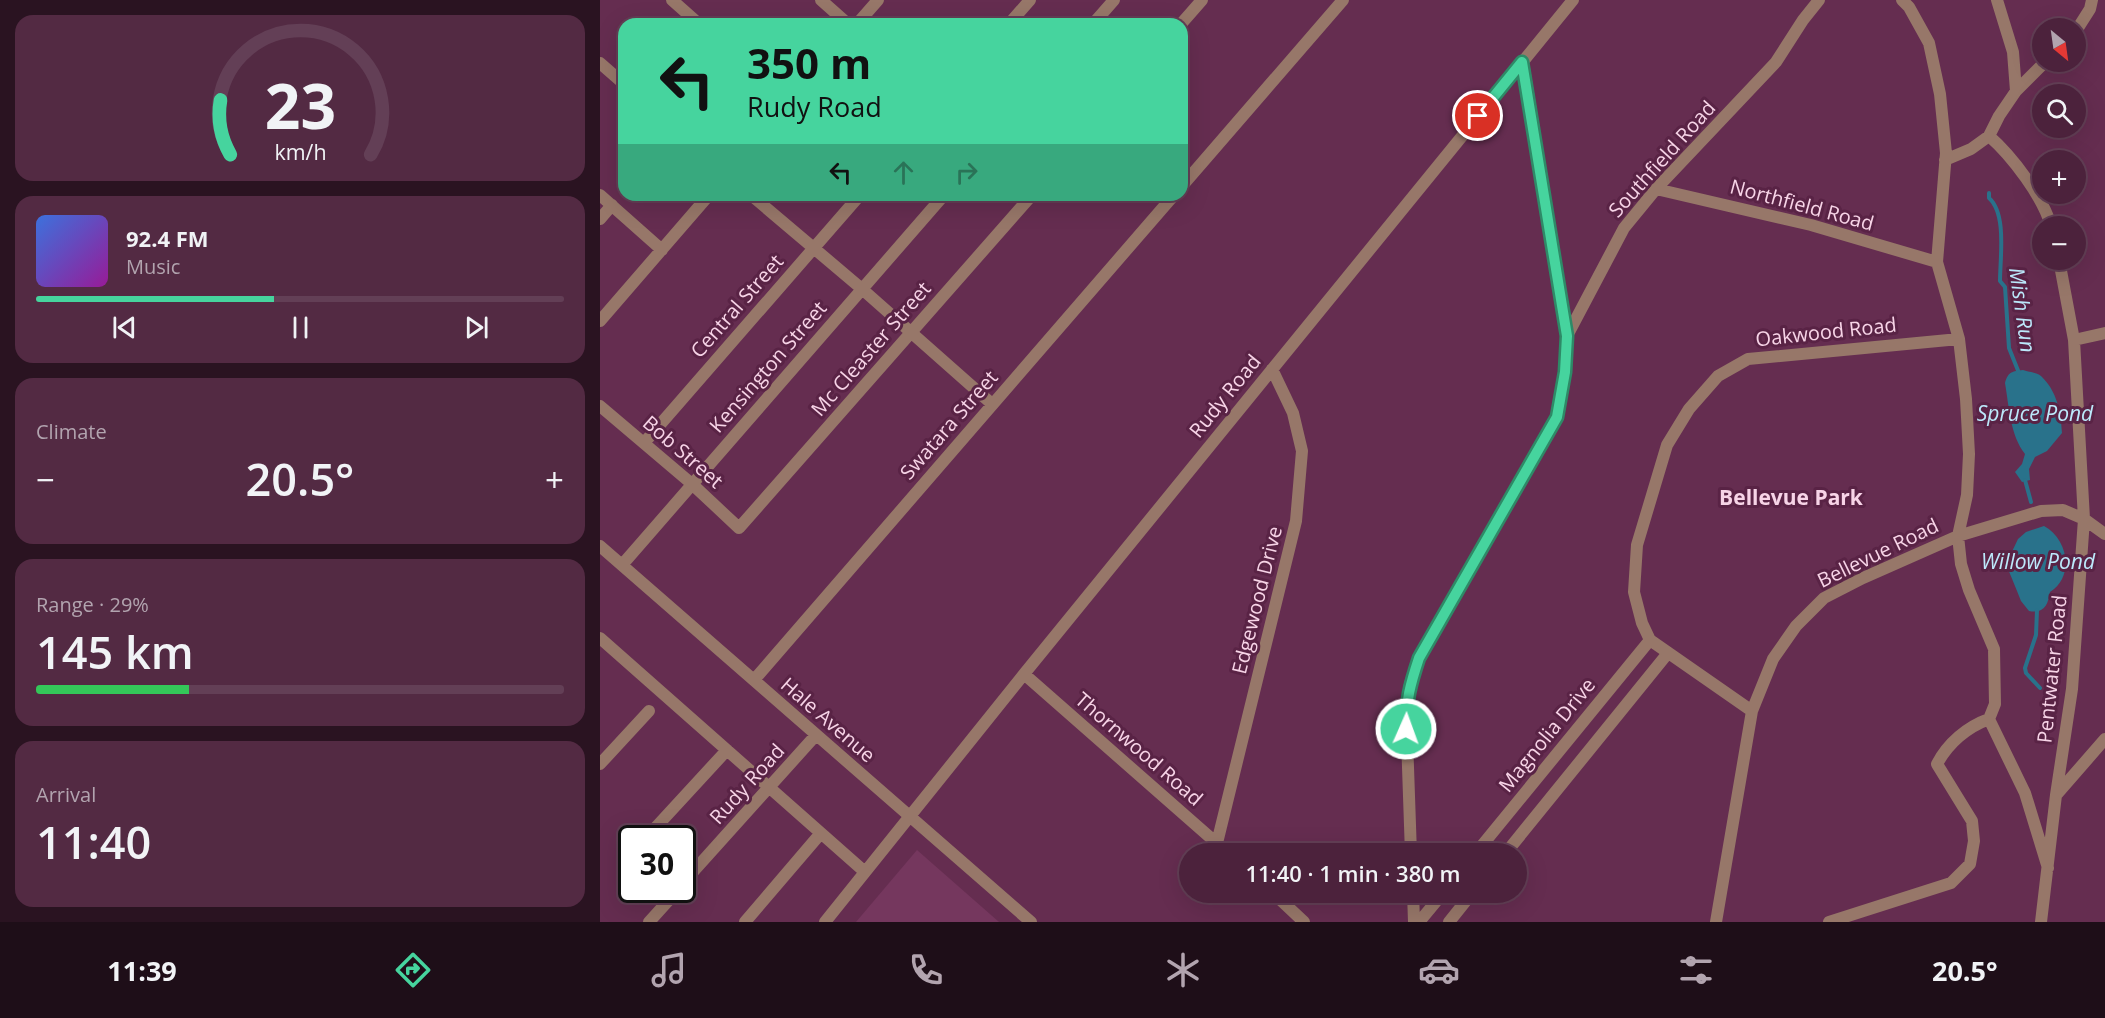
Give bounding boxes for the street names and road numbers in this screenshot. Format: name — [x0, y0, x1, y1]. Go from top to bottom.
street label: Southfield Road — [1602, 95, 1721, 223]
street label: Northfield Road — [1727, 172, 1877, 237]
street label: Central Street — [684, 248, 789, 363]
street label: Mc Cleaster Street — [805, 276, 937, 422]
street label: Kensington Street — [703, 295, 832, 438]
street label: Oakwood Road — [1754, 311, 1898, 352]
street label: Rudy Road — [1183, 348, 1267, 443]
street label: Swatara Street — [894, 364, 1003, 485]
street label: Bob Street — [637, 409, 729, 494]
street label: Bellevue Road — [1813, 512, 1943, 594]
street label: Edgewood Drive — [1225, 523, 1288, 677]
street label: Pentwater Road — [2030, 594, 2073, 744]
street label: Hale Avenue — [775, 671, 881, 768]
street label: Magnolia Drive — [1492, 672, 1601, 797]
street label: Thornwood Road — [1070, 686, 1209, 811]
street label: Rudy Road — [703, 738, 790, 830]

